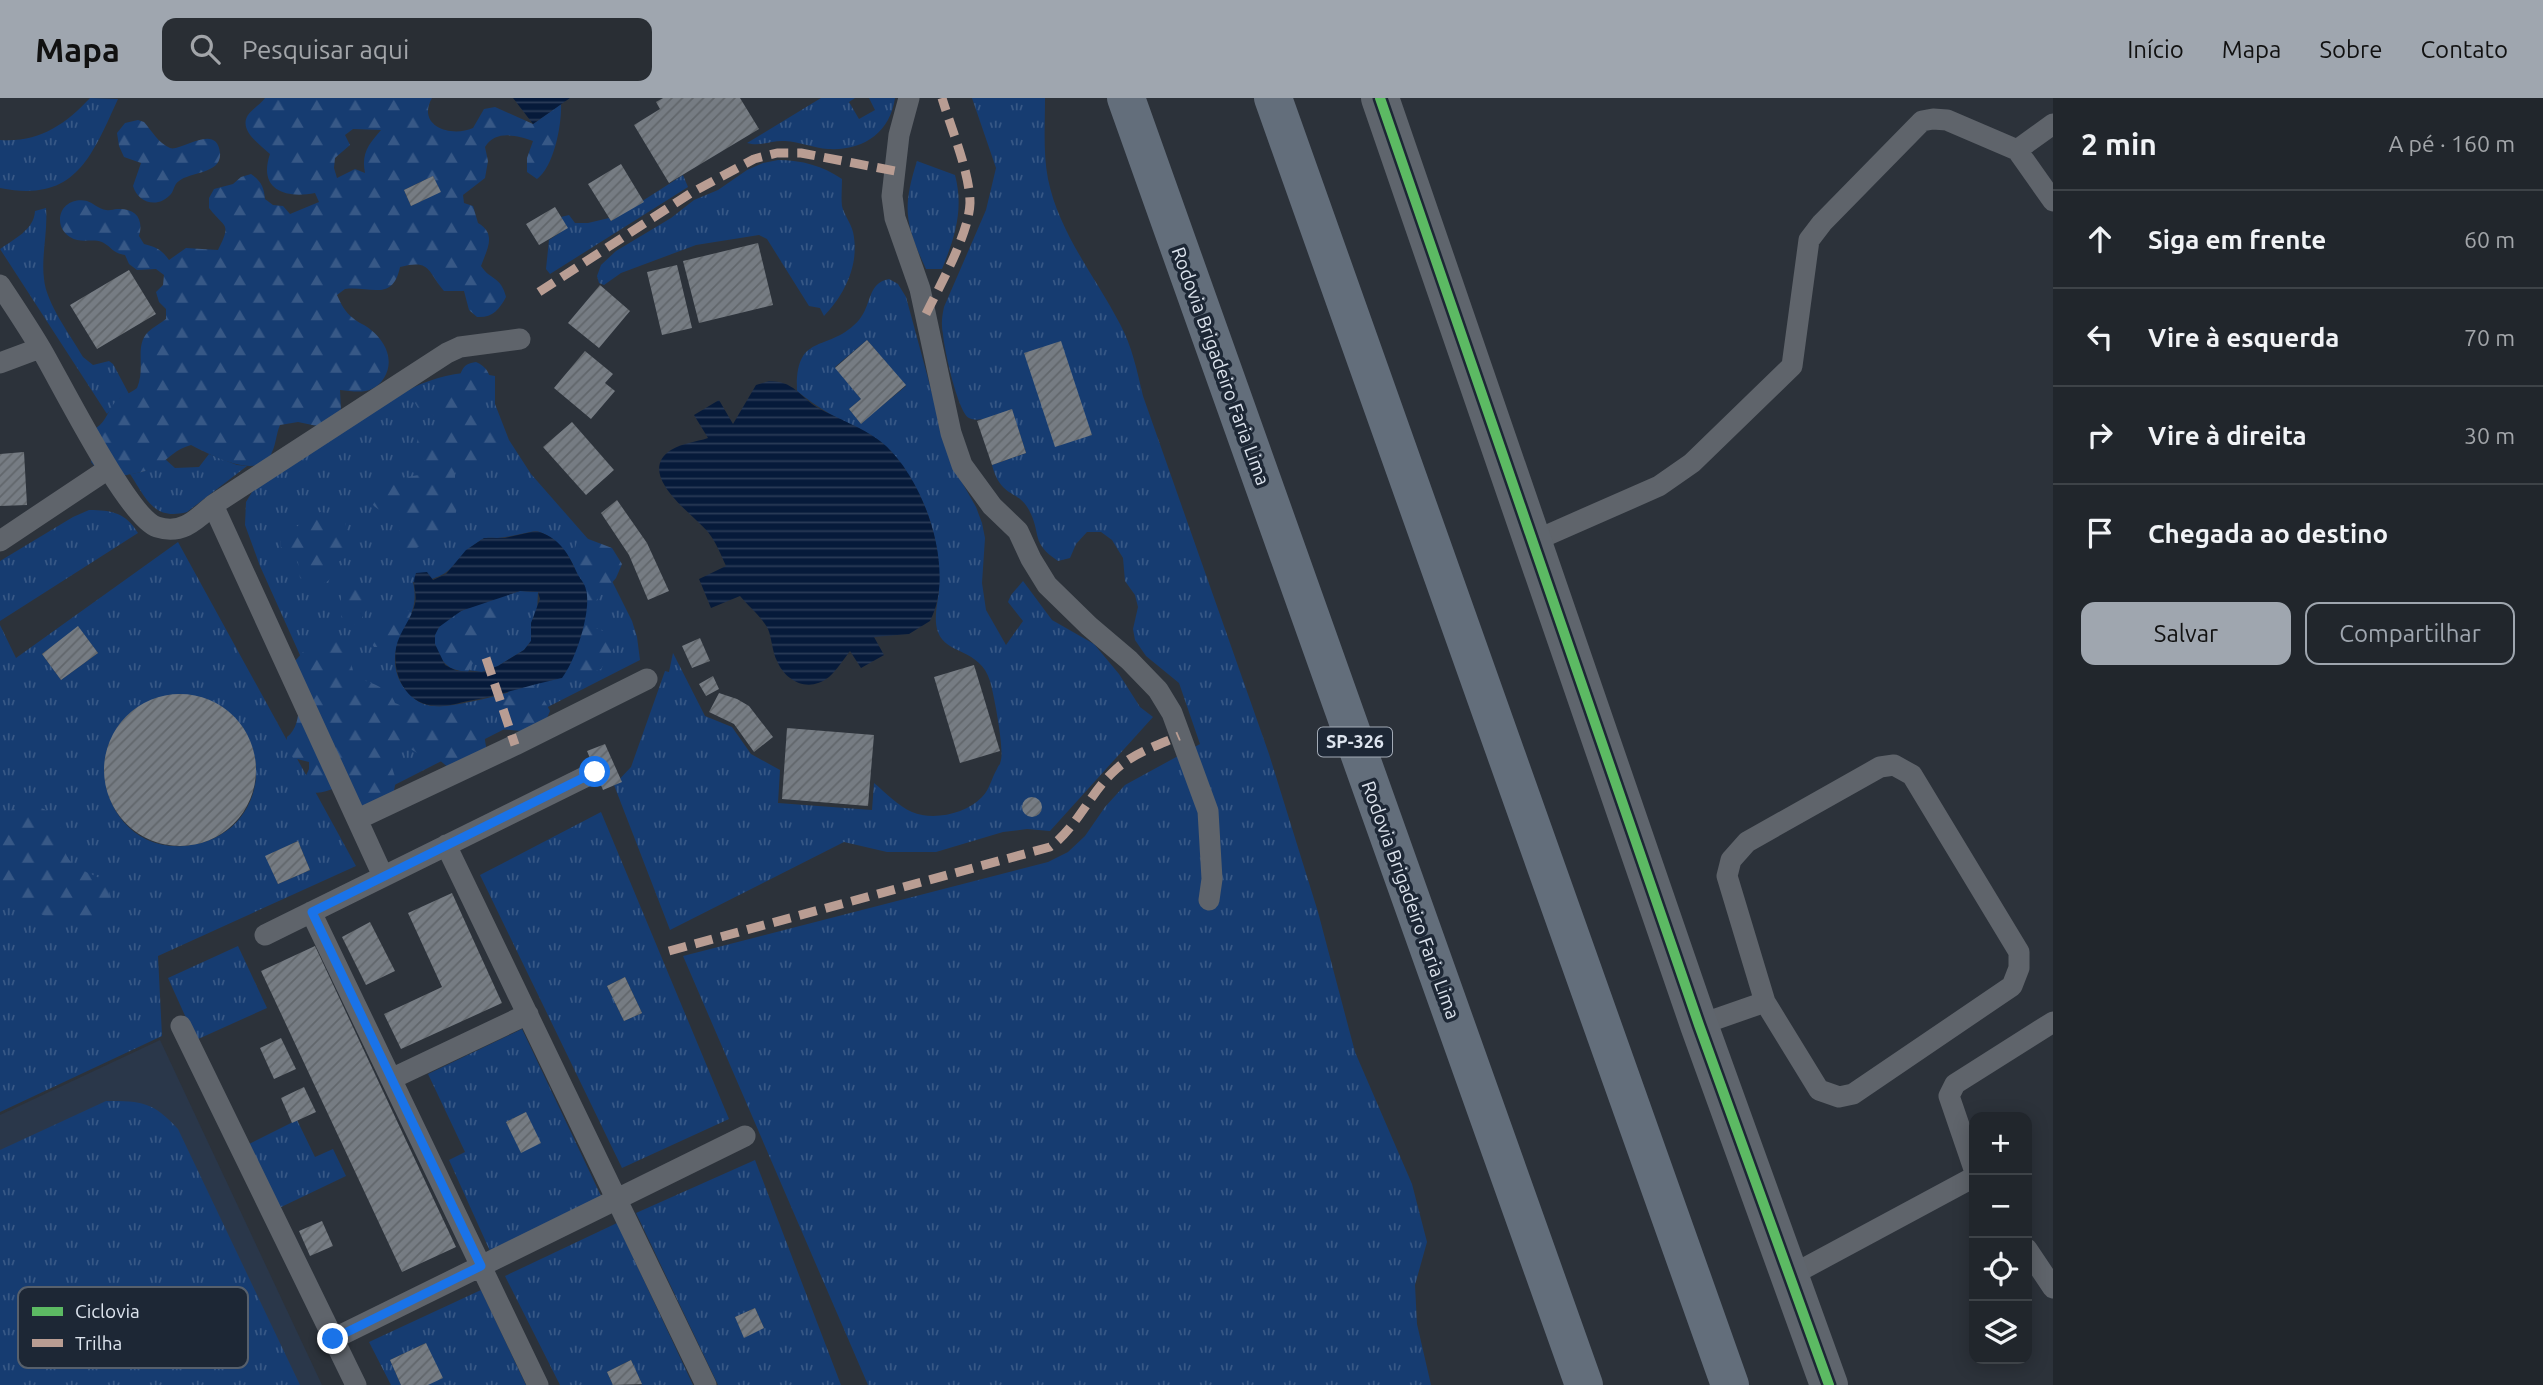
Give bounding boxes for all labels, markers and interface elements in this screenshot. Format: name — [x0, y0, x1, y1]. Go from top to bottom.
search box — [162, 18, 652, 81]
icon: search — [186, 30, 224, 68]
text: Mapa — [35, 31, 120, 68]
text: Pesquisar aqui — [242, 35, 409, 64]
text: Início — [2127, 36, 2184, 63]
text: Mapa — [2222, 36, 2281, 63]
text: Sobre — [2319, 36, 2382, 63]
text: Contato — [2420, 36, 2508, 63]
text: 2 min — [2081, 127, 2157, 161]
text: A pé · 160 m — [2388, 131, 2515, 156]
icon: ahead — [2081, 220, 2119, 258]
text: Siga em frente — [2148, 225, 2326, 254]
text: 60 m — [2464, 227, 2515, 252]
street label: Rodovia Brigadeiro Faria Lima — [1168, 244, 1274, 488]
icon: left — [2081, 318, 2119, 356]
text: Vire à esquerda — [2148, 323, 2339, 352]
text: 70 m — [2464, 325, 2515, 350]
icon: right — [2081, 416, 2119, 454]
text: Vire à direita — [2148, 421, 2307, 450]
text: 30 m — [2464, 423, 2515, 448]
icon: arrive — [2081, 514, 2119, 552]
text: Chegada ao destino — [2148, 519, 2388, 548]
button: Salvar — [2081, 602, 2291, 665]
button: Compartilhar — [2305, 602, 2515, 665]
road number: SP-326 — [1318, 728, 1392, 756]
route start — [579, 756, 610, 787]
street label: Rodovia Brigadeiro Faria Lima — [1358, 778, 1464, 1022]
map controls — [1969, 1112, 2032, 1364]
button: + — [1969, 1112, 2032, 1175]
button: − — [1969, 1175, 2032, 1238]
button: locate — [1969, 1238, 2032, 1301]
legend — [18, 1287, 248, 1368]
text: Ciclovia — [75, 1300, 140, 1322]
button: layers — [1969, 1301, 2032, 1364]
route end — [317, 1323, 348, 1354]
text: Trilha — [75, 1332, 122, 1354]

